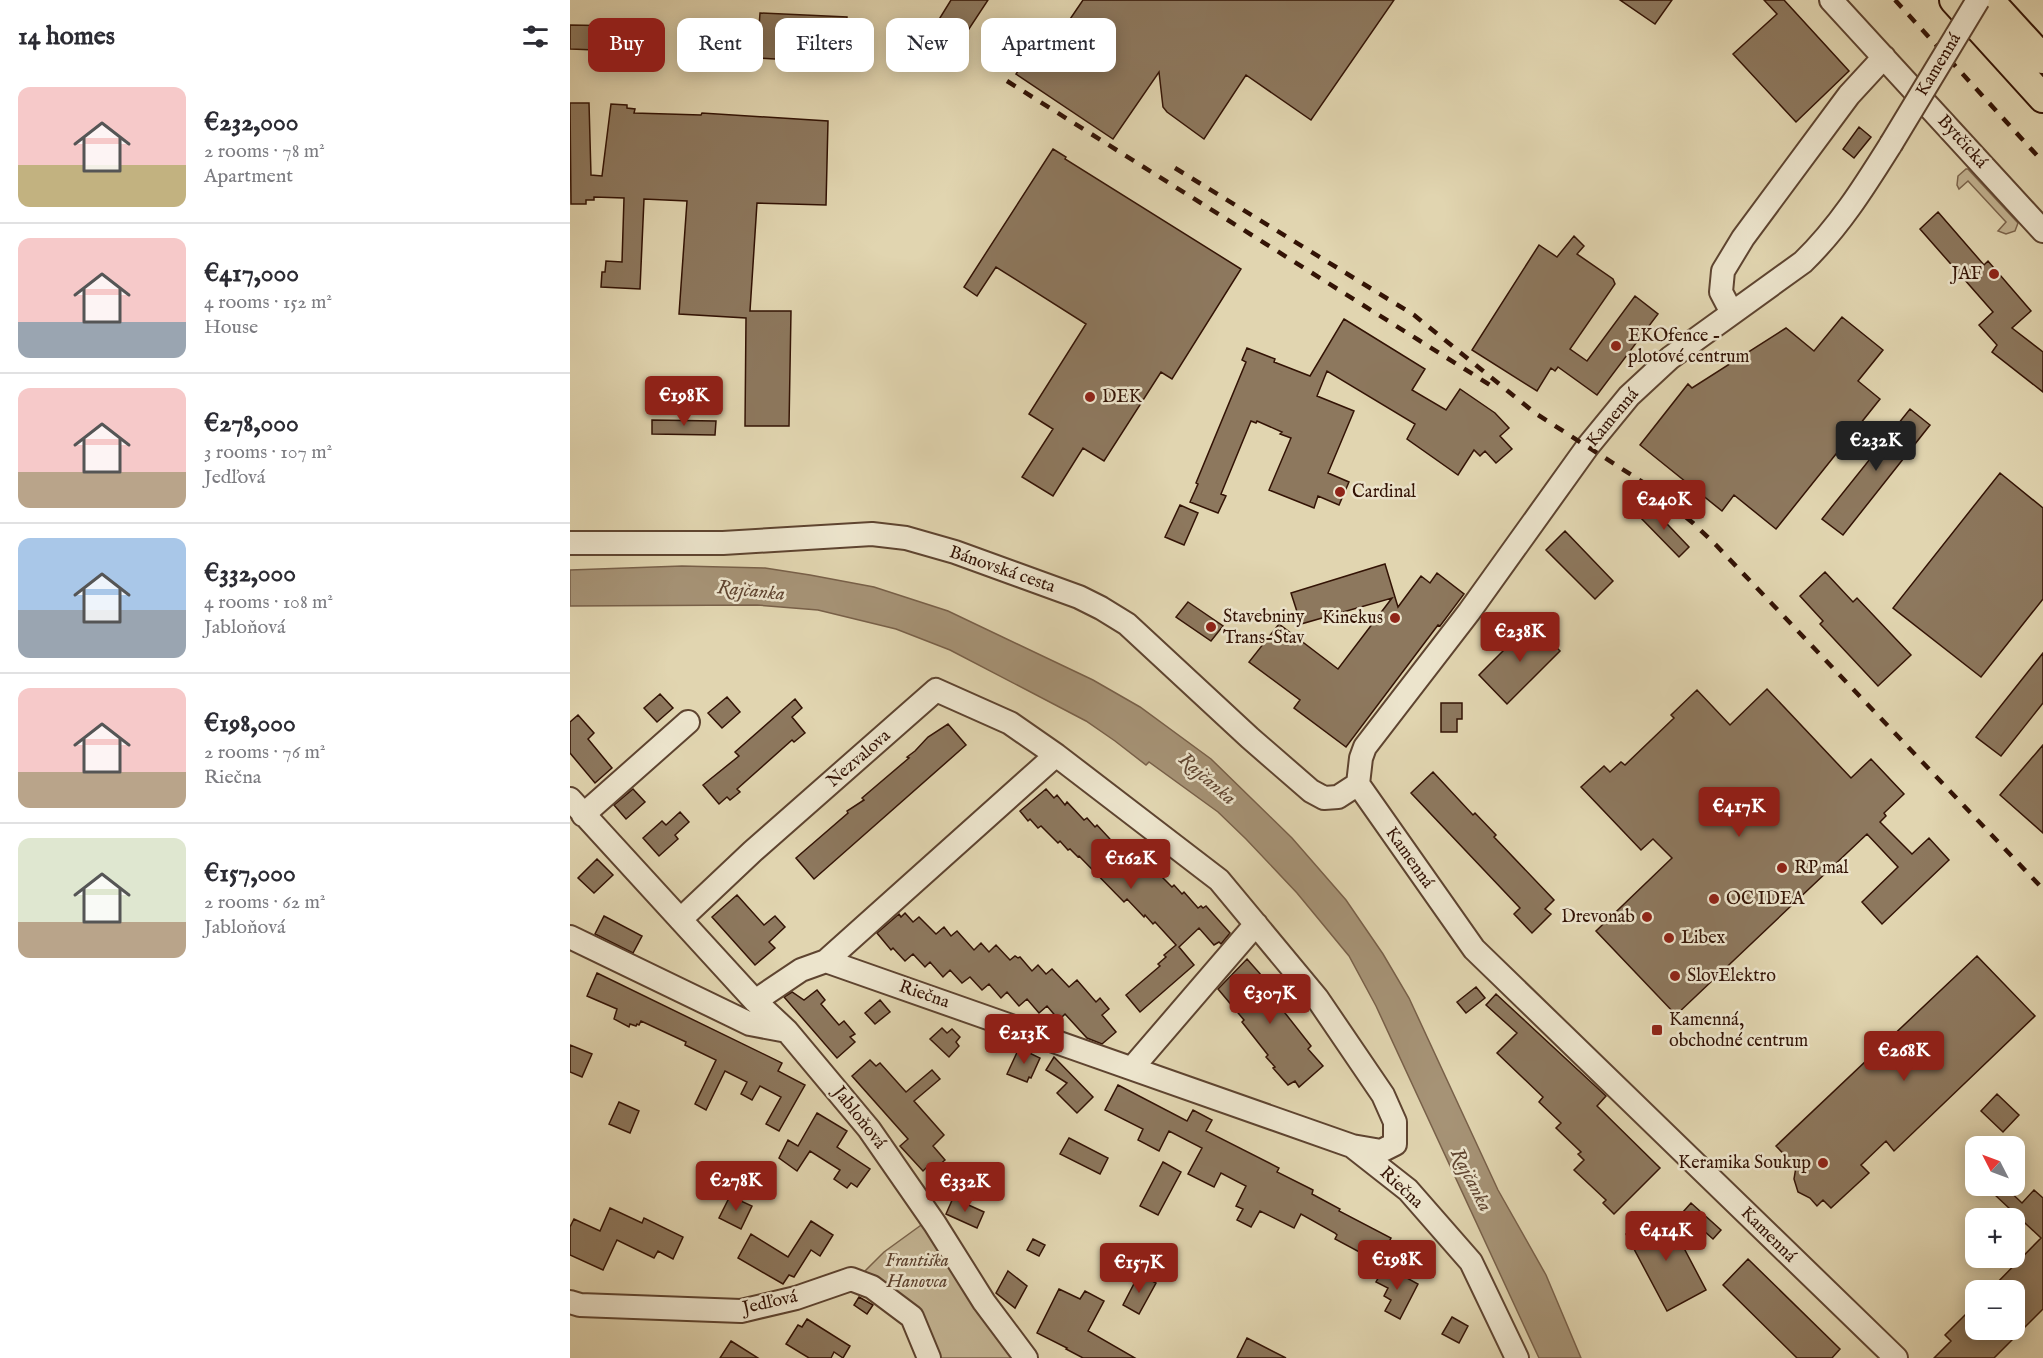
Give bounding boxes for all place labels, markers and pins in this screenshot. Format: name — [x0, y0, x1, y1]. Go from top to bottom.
place label: JAF — [1950, 263, 1983, 286]
marker: JAF — [1987, 267, 2001, 281]
place label: EKOfence - plotové centrum — [1628, 325, 1750, 369]
marker: EKOfence - plotové centrum — [1609, 339, 1623, 353]
pin: €198K — [642, 376, 726, 427]
place label: DEK — [1102, 386, 1143, 409]
marker: DEK — [1083, 390, 1097, 404]
pin: €232K — [1834, 421, 1918, 472]
pin: €240K — [1622, 480, 1706, 531]
place label: Cardinal — [1352, 481, 1416, 504]
marker: Cardinal — [1333, 485, 1347, 499]
place label: Stavebniny Trans-Stav — [1223, 606, 1305, 650]
place label: Kinekus — [1322, 607, 1383, 630]
marker: Kinekus — [1388, 611, 1402, 625]
pin: €238K — [1478, 612, 1562, 663]
marker: Stavebniny Trans-Stav — [1204, 620, 1218, 634]
pin: €417K — [1697, 787, 1781, 838]
pin: €162K — [1089, 839, 1173, 890]
place label: RP mal — [1794, 857, 1849, 880]
marker: RP mal — [1775, 861, 1789, 875]
place label: OC IDEA — [1726, 888, 1805, 911]
marker: OC IDEA — [1707, 892, 1721, 906]
place label: Drevonab — [1561, 906, 1635, 929]
marker: Drevonab — [1640, 910, 1654, 924]
place label: Libex — [1681, 927, 1725, 950]
marker: Libex — [1662, 931, 1676, 945]
place label: SlovElektro — [1687, 965, 1776, 988]
marker: SlovElektro — [1668, 969, 1682, 983]
pin: €307K — [1228, 974, 1312, 1025]
place label: Kamenná, obchodné centrum — [1669, 1009, 1808, 1053]
pin: €213K — [982, 1014, 1066, 1065]
marker: Kamenná, obchodné centrum — [1650, 1023, 1664, 1037]
pin: €268K — [1862, 1031, 1946, 1082]
place label: Keramika Soukup — [1678, 1152, 1811, 1175]
marker: Keramika Soukup — [1816, 1156, 1830, 1170]
pin: €278K — [694, 1161, 778, 1212]
pin: €332K — [923, 1162, 1007, 1213]
pin: €414K — [1624, 1211, 1708, 1262]
pin: €198K — [1355, 1240, 1439, 1291]
pin: €157K — [1097, 1243, 1181, 1294]

